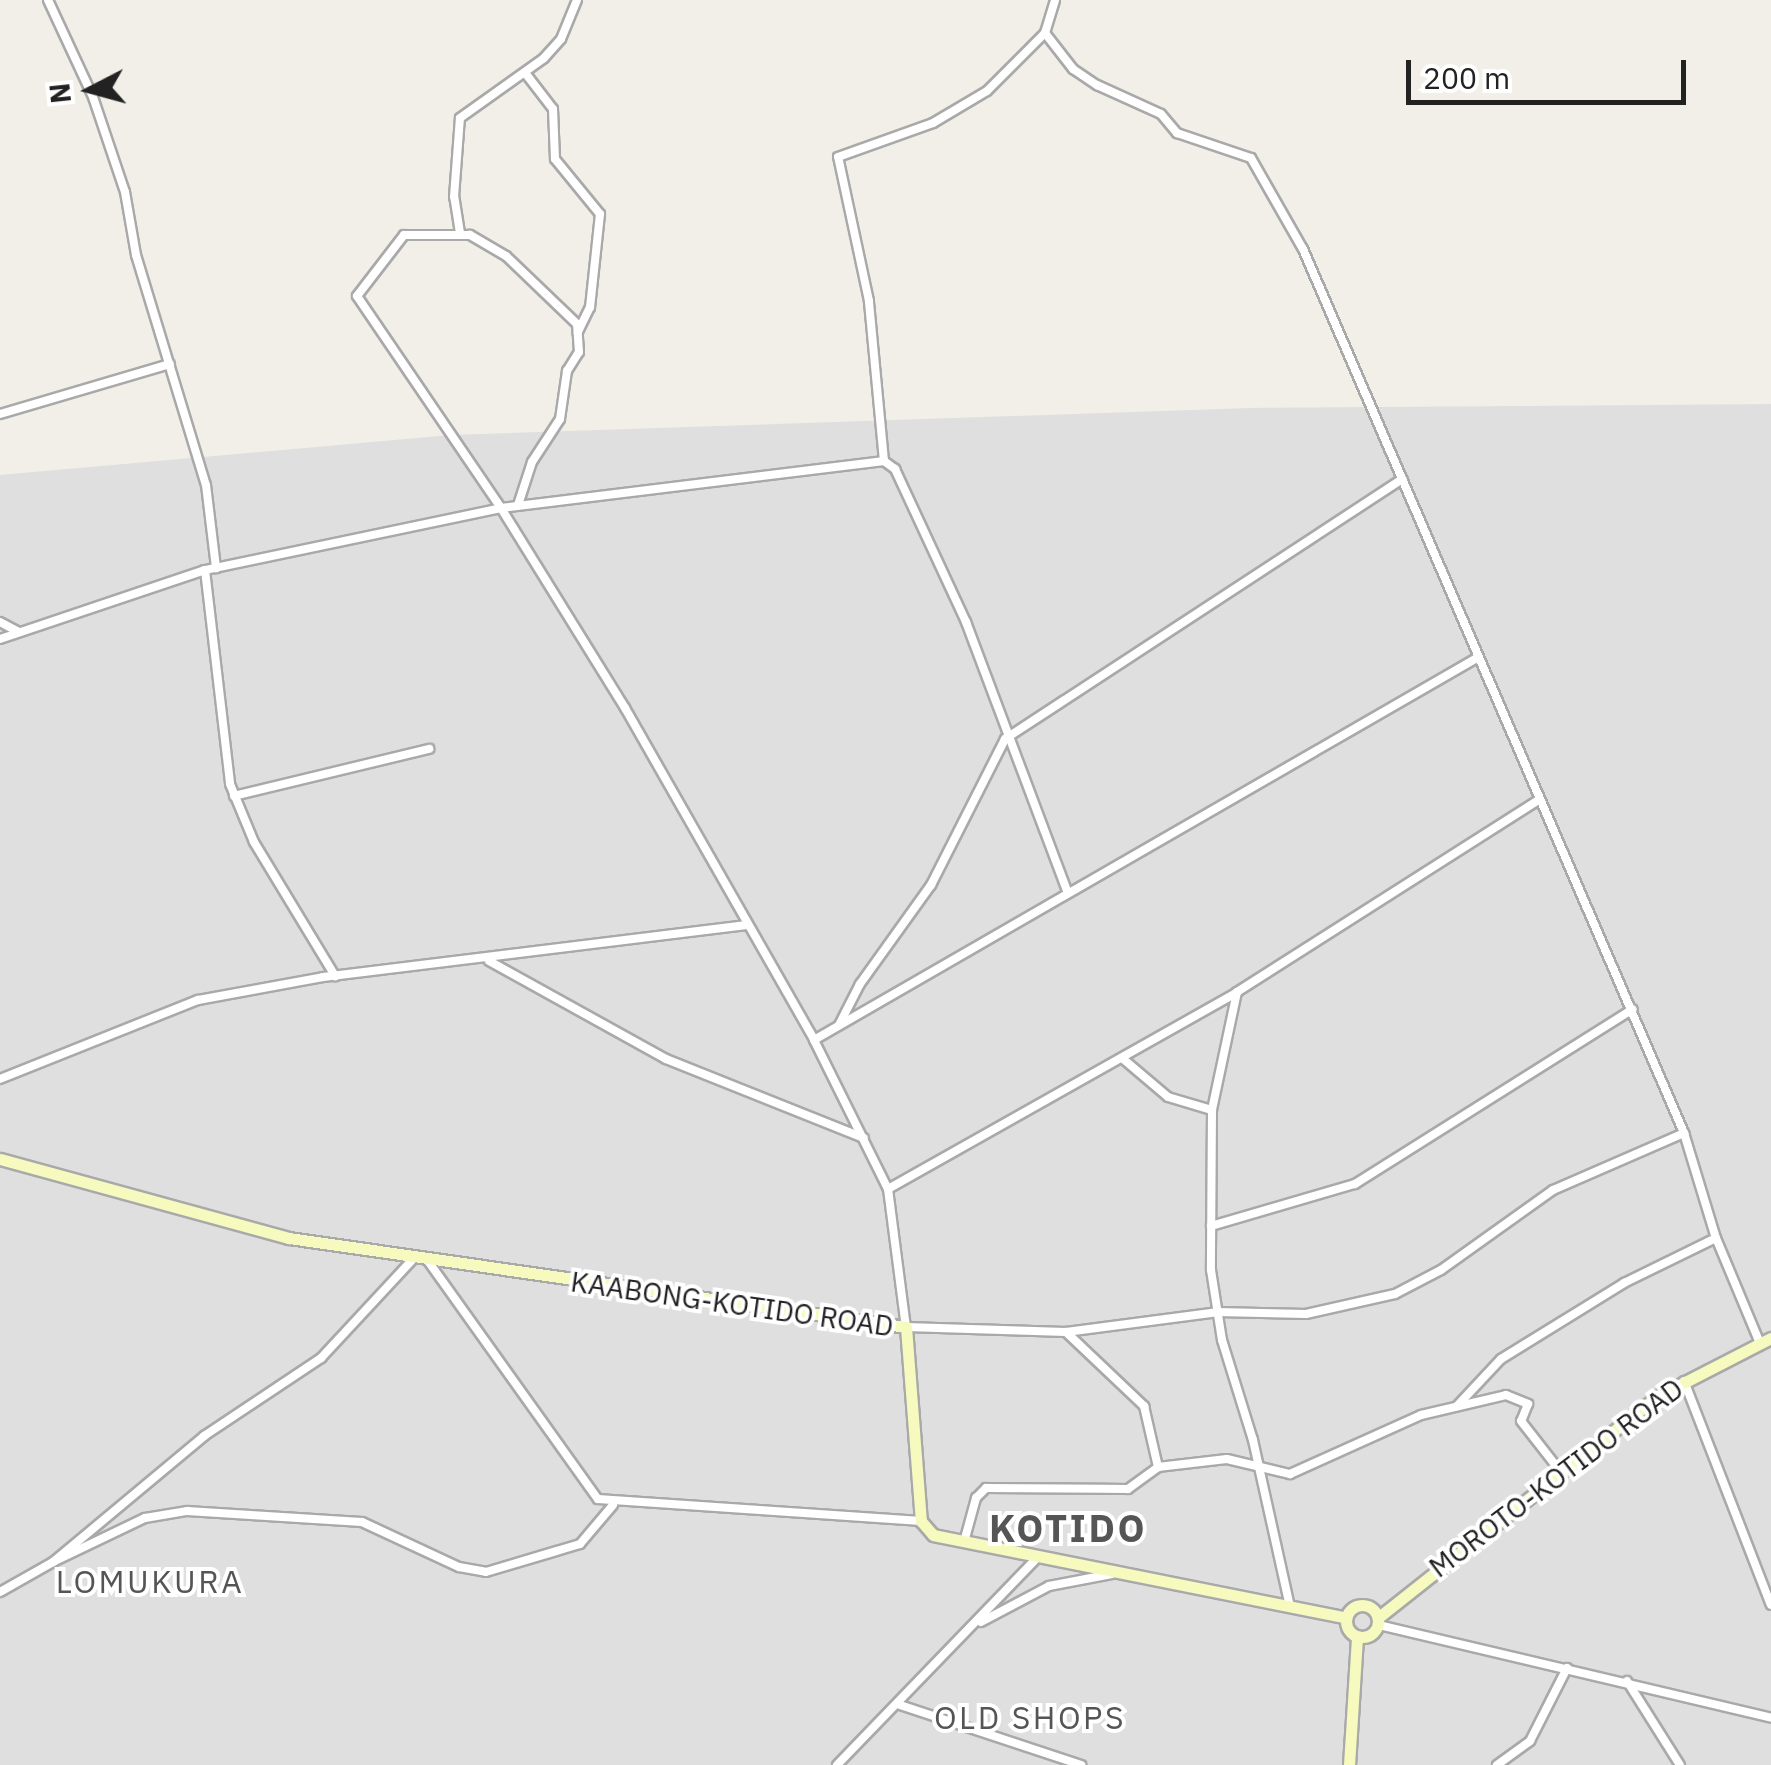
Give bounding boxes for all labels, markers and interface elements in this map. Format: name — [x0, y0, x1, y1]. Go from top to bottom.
north arrow — [40, 40, 140, 140]
scale bar — [1411, 40, 1691, 102]
text: 200 m — [1423, 58, 1510, 97]
text: N — [40, 81, 79, 105]
street label: KAABONG-KOTIDO ROAD — [569, 1265, 895, 1343]
street label: MOROTO-KOTIDO ROAD — [1423, 1372, 1689, 1584]
district label: KOTIDO — [989, 1505, 1147, 1551]
district label: LOMUKURA — [56, 1562, 244, 1600]
district label: OLD SHOPS — [934, 1698, 1126, 1736]

